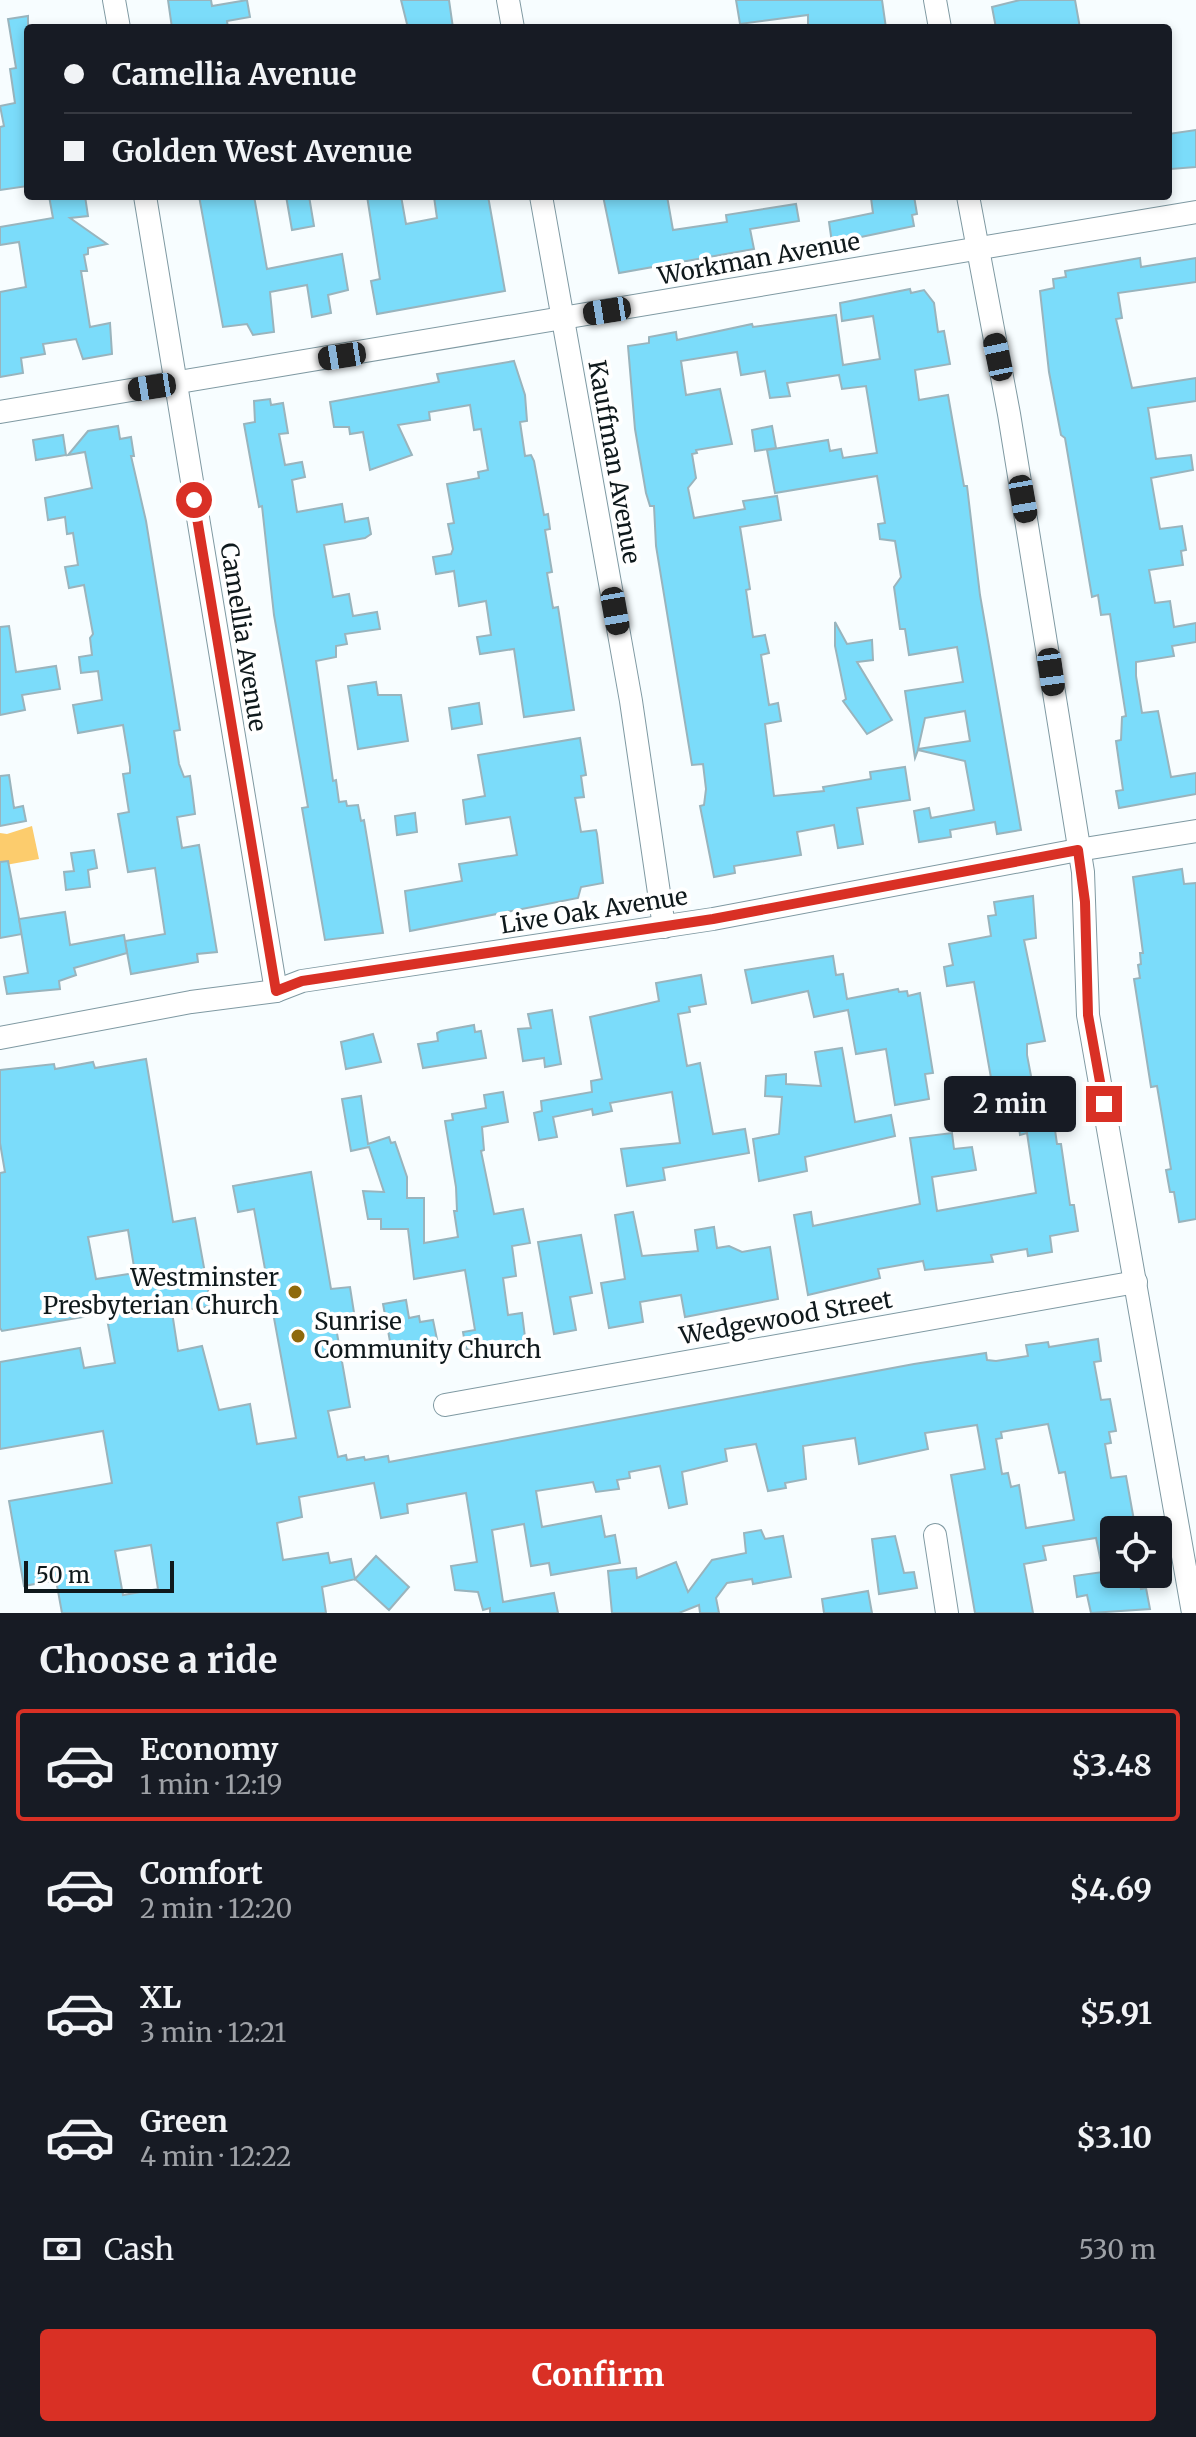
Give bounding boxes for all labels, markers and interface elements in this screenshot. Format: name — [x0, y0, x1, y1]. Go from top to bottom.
text: Camellia Avenue — [112, 55, 356, 93]
text: Golden West Avenue — [112, 132, 412, 170]
street label: Workman Avenue — [654, 225, 862, 292]
car — [581, 295, 633, 327]
car — [981, 331, 1015, 383]
car — [316, 340, 368, 372]
street label: Kauffman Avenue — [581, 358, 648, 566]
car — [126, 371, 178, 403]
car — [1007, 473, 1039, 525]
route start — [176, 482, 212, 518]
street label: Camellia Avenue — [213, 541, 274, 733]
car — [599, 585, 631, 637]
car — [1036, 647, 1066, 697]
street label: Live Oak Avenue — [498, 880, 690, 941]
callout: 2 min — [944, 1076, 1076, 1132]
route end — [1086, 1086, 1122, 1122]
text: 2 min — [973, 1087, 1047, 1120]
place label: Westminster Presbyterian Church — [43, 1262, 279, 1321]
marker: Westminster Presbyterian Church — [286, 1283, 304, 1301]
street label: Wedgewood Street — [676, 1283, 895, 1352]
place label: Sunrise Community Church — [314, 1306, 542, 1365]
marker: Sunrise Community Church — [289, 1327, 307, 1345]
map controls — [1100, 1516, 1172, 1588]
button: locate — [1100, 1516, 1172, 1588]
scale bar — [24, 1557, 174, 1593]
text: 50 m — [36, 1561, 90, 1589]
text: Choose a ride — [40, 1638, 277, 1683]
icon: car — [44, 1729, 116, 1801]
text: Economy — [140, 1730, 278, 1768]
text: $3.48 — [1071, 1746, 1152, 1784]
text: 1 min · 12:19 — [140, 1768, 283, 1801]
icon: car — [44, 1853, 116, 1925]
text: Comfort — [140, 1854, 263, 1892]
text: $4.69 — [1069, 1870, 1152, 1908]
text: 2 min · 12:20 — [140, 1892, 292, 1925]
icon: car — [44, 1977, 116, 2049]
text: XL — [140, 1978, 181, 2016]
text: $5.91 — [1080, 1994, 1152, 2032]
text: 3 min · 12:21 — [140, 2016, 286, 2049]
icon: car — [44, 2101, 116, 2173]
text: Green — [140, 2102, 228, 2140]
text: $3.10 — [1076, 2118, 1152, 2156]
text: 4 min · 12:22 — [140, 2140, 292, 2173]
icon: cash — [40, 2227, 84, 2271]
text: Cash — [104, 2230, 174, 2268]
text: 530 m — [1079, 2233, 1156, 2266]
button: Confirm — [40, 2329, 1156, 2421]

